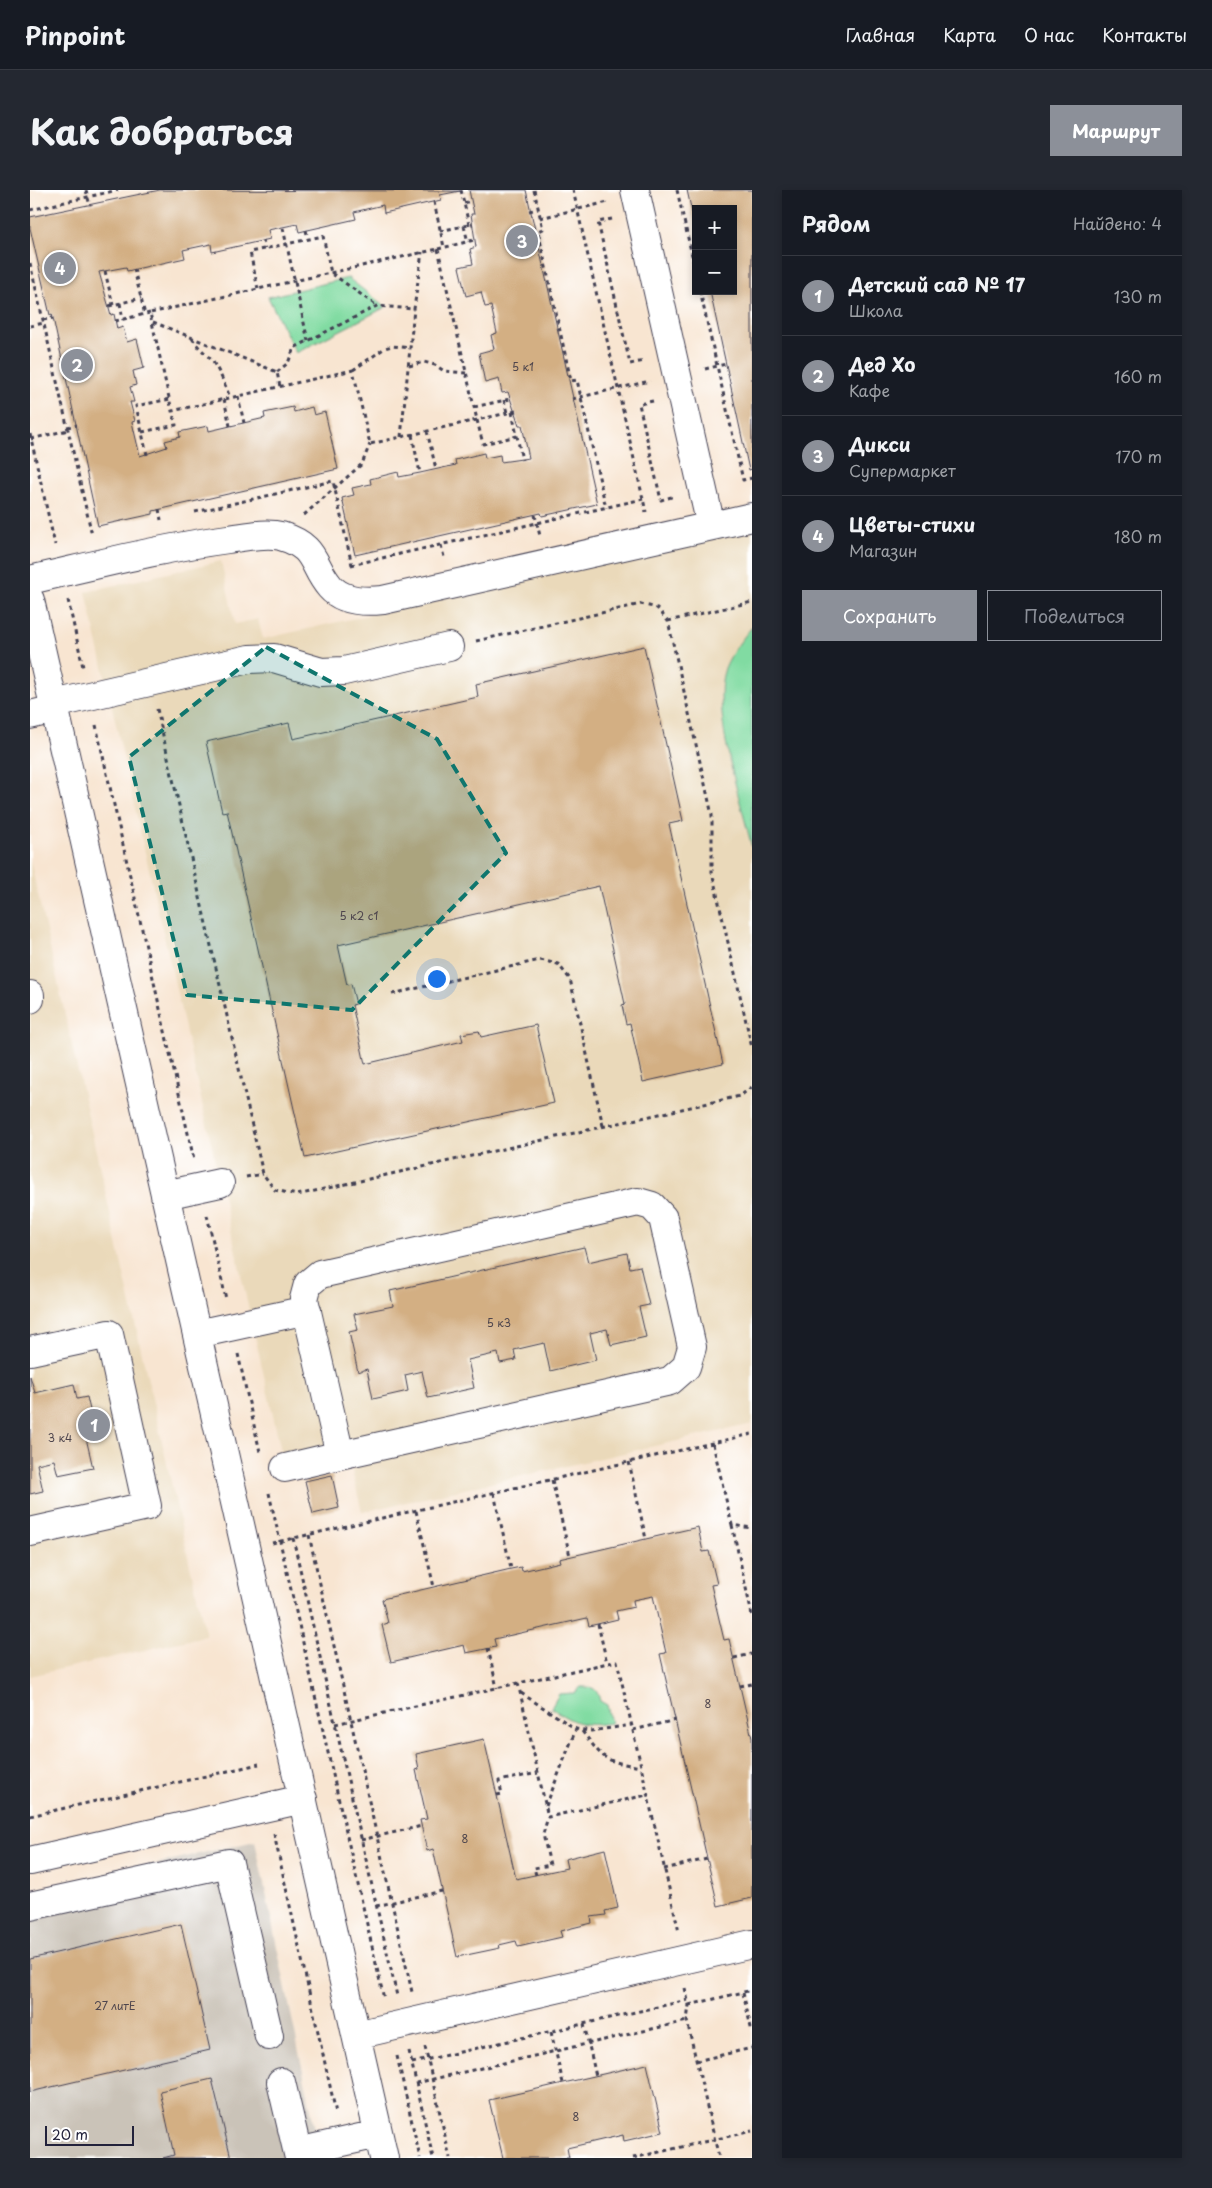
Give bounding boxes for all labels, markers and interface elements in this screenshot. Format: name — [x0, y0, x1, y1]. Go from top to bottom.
text: Pinpoint — [25, 17, 126, 53]
text: Главная — [846, 21, 915, 48]
text: Карта — [943, 21, 996, 48]
text: О нас — [1024, 21, 1074, 48]
text: Контакты — [1102, 21, 1187, 48]
text: Как добраться — [30, 104, 294, 157]
button: Маршрут — [1050, 105, 1182, 156]
map controls — [692, 205, 737, 295]
button: + — [692, 205, 737, 250]
text: Рядом — [802, 207, 870, 239]
text: Найдено: 4 — [1073, 211, 1162, 235]
pin: 3 — [506, 222, 538, 260]
pin: 4 — [44, 249, 76, 287]
button: − — [692, 250, 737, 295]
text: Детский сад № 17 — [849, 270, 1025, 298]
text: 1 — [814, 284, 822, 308]
text: 130 m — [1114, 284, 1162, 308]
text: Школа — [849, 298, 903, 322]
pin: 2 — [61, 346, 93, 384]
text: Дед Хо — [849, 350, 915, 378]
house number: 5 к1 — [512, 358, 534, 375]
text: 2 — [812, 364, 824, 388]
text: 160 m — [1114, 364, 1162, 388]
text: Кафе — [849, 378, 890, 402]
text: Дикси — [849, 430, 911, 458]
text: 3 — [813, 444, 823, 468]
text: 170 m — [1116, 444, 1162, 468]
text: Супермаркет — [849, 458, 956, 482]
text: Цветы-стихи — [849, 510, 975, 538]
text: 4 — [813, 524, 823, 548]
text: 180 m — [1114, 524, 1162, 548]
text: Магазин — [849, 538, 918, 562]
button: Сохранить — [802, 590, 977, 641]
button: Поделиться — [987, 590, 1162, 641]
house number: 5 к2 с1 — [339, 907, 379, 924]
your location — [424, 966, 450, 992]
house number: 5 к3 — [487, 1314, 511, 1331]
pin: 1 — [78, 1406, 110, 1444]
house number: 3 к4 — [48, 1429, 72, 1446]
house number: 8 — [705, 1695, 712, 1712]
house number: 8 — [462, 1830, 469, 1847]
house number: 27 литЕ — [94, 1997, 136, 2014]
house number: 8 — [573, 2108, 580, 2125]
scale bar — [45, 2123, 134, 2146]
text: 20 m — [52, 2124, 88, 2145]

